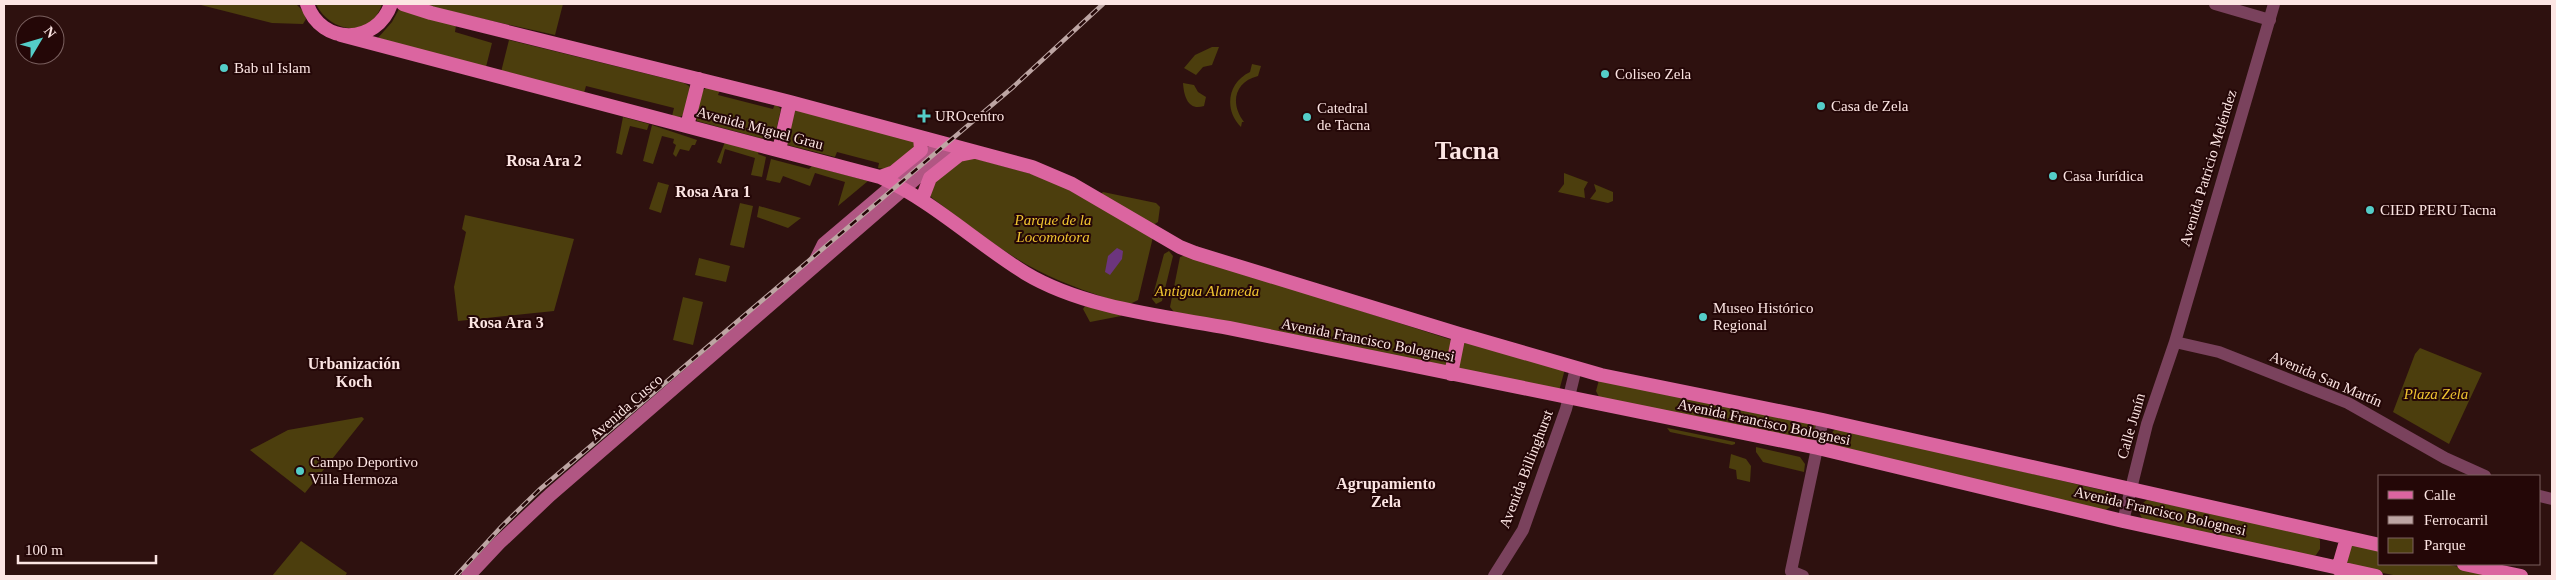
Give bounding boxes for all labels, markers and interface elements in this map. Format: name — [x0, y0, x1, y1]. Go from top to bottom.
north arrow — [15, 15, 65, 65]
text: N — [41, 24, 59, 41]
place label: Bab ul Islam — [234, 60, 311, 76]
marker: Bab ul Islam — [218, 62, 230, 74]
place label: Coliseo Zela — [1615, 66, 1692, 82]
marker: Coliseo Zela — [1599, 68, 1611, 80]
street label: Avenida Patricio Meléndez — [2177, 87, 2240, 248]
place label: Casa de Zela — [1831, 98, 1909, 114]
place label: Catedral de Tacna — [1317, 100, 1371, 133]
marker: Casa de Zela — [1815, 100, 1827, 112]
street label: Avenida Miguel Grau — [695, 103, 826, 153]
place label: UROcentro — [935, 108, 1004, 124]
marker: UROcentro — [917, 109, 931, 123]
marker: Catedral de Tacna — [1301, 111, 1313, 123]
district label: Tacna — [1435, 137, 1500, 164]
district label: Rosa Ara 2 — [506, 152, 582, 169]
place label: Casa Jurídica — [2063, 168, 2144, 184]
marker: Casa Jurídica — [2047, 170, 2059, 182]
district label: Rosa Ara 1 — [675, 183, 751, 200]
place label: CIED PERU Tacna — [2380, 202, 2496, 218]
marker: CIED PERU Tacna — [2364, 204, 2376, 216]
park label: Parque de la Locomotora — [1014, 212, 1091, 245]
park label: Antigua Alameda — [1154, 283, 1259, 299]
place label: Museo Histórico Regional — [1713, 300, 1813, 333]
marker: Museo Histórico Regional — [1697, 311, 1709, 323]
district label: Rosa Ara 3 — [468, 314, 544, 331]
street label: Avenida Francisco Bolognesi — [1280, 315, 1456, 365]
street label: Avenida San Martín — [2267, 348, 2385, 410]
district label: Urbanización Koch — [308, 355, 400, 390]
street label: Avenida Cusco — [586, 371, 666, 443]
park label: Plaza Zela — [2403, 386, 2468, 402]
street label: Calle Junín — [2114, 391, 2148, 461]
street label: Avenida Francisco Bolognesi — [1676, 396, 1852, 448]
street label: Avenida Billinghurst — [1496, 407, 1556, 530]
place label: Campo Deportivo Villa Hermoza — [310, 454, 418, 487]
marker: Campo Deportivo Villa Hermoza — [294, 465, 306, 477]
district label: Agrupamiento Zela — [1336, 475, 1436, 510]
legend — [2378, 475, 2541, 565]
street label: Avenida Francisco Bolognesi — [2072, 483, 2248, 539]
text: Calle — [2424, 487, 2456, 503]
text: Ferrocarril — [2424, 512, 2488, 528]
scale bar — [18, 532, 155, 564]
text: Parque — [2424, 537, 2466, 553]
text: 100 m — [25, 542, 63, 558]

